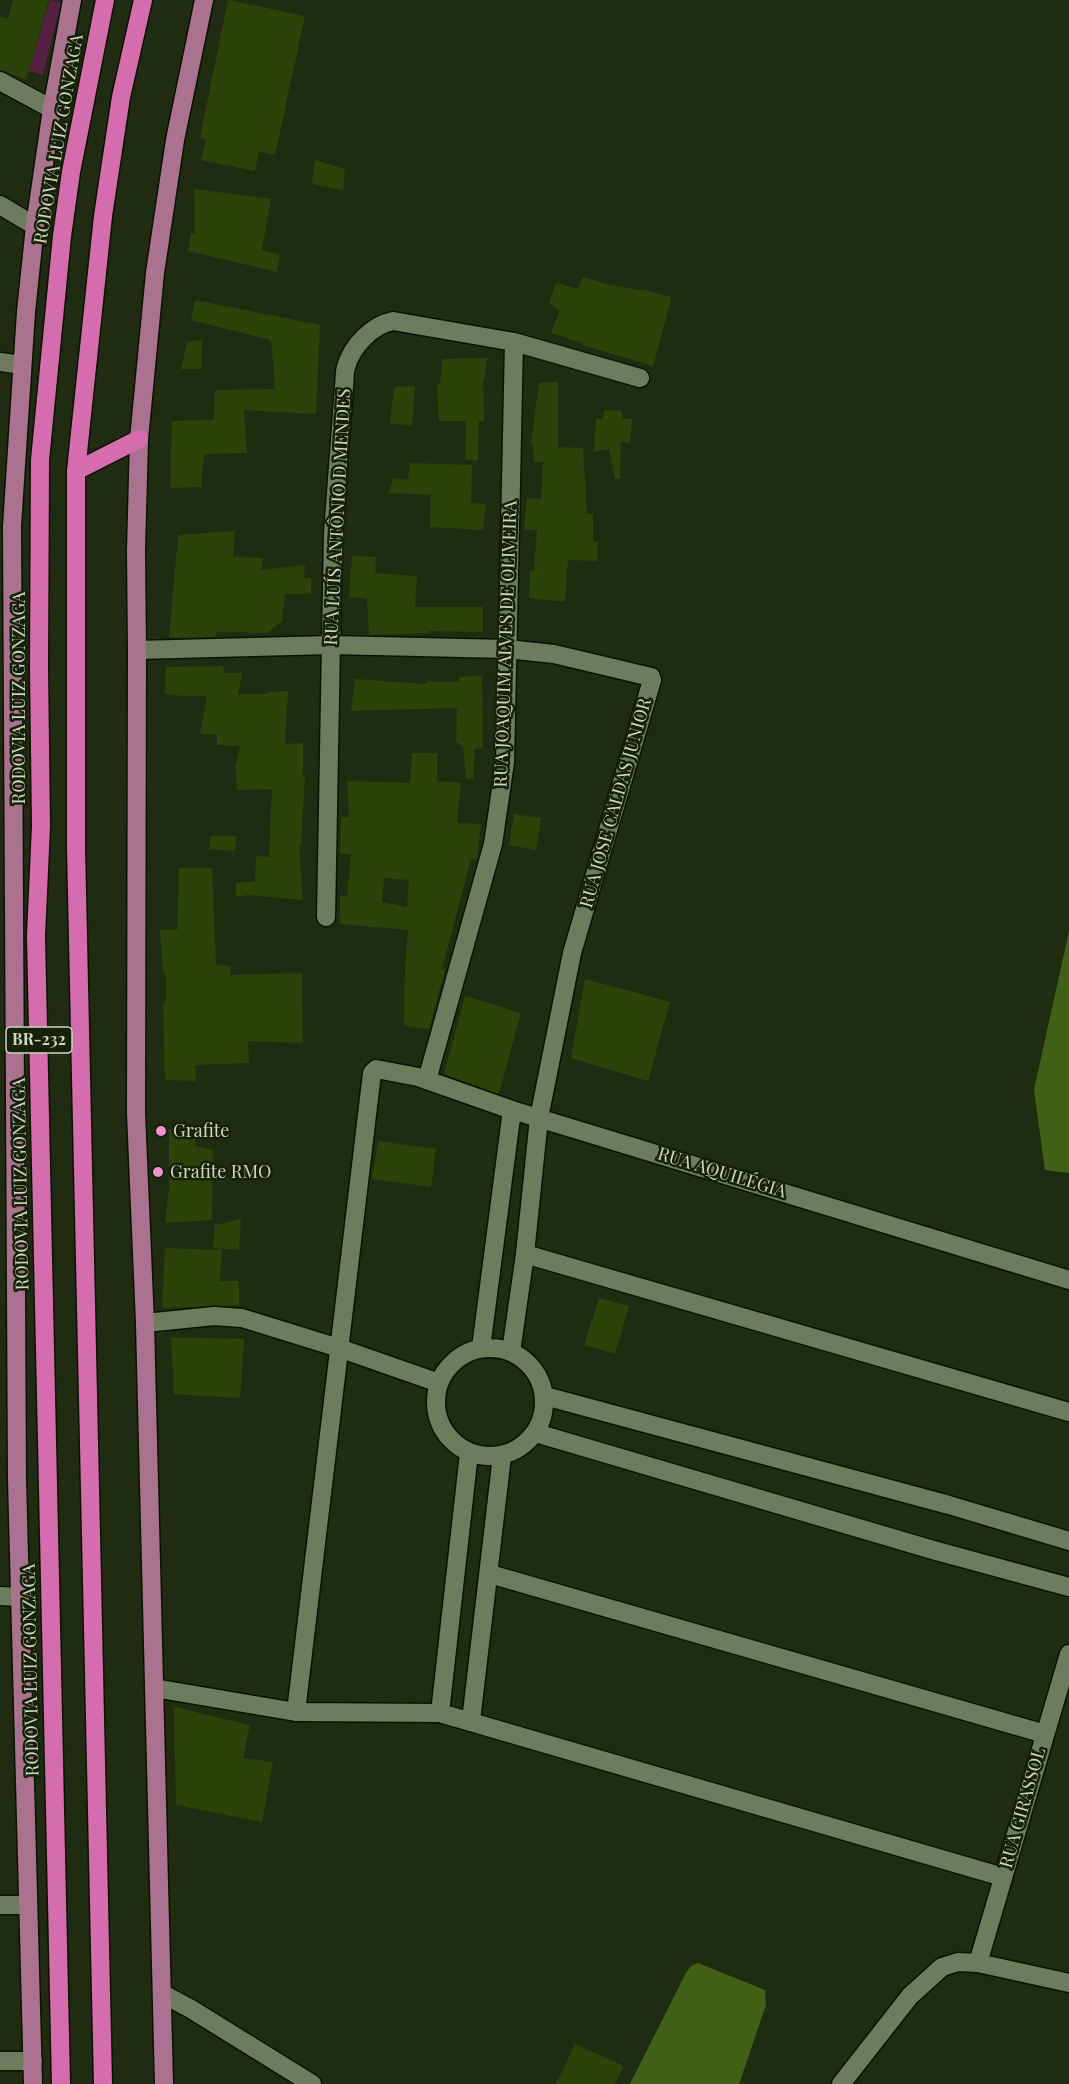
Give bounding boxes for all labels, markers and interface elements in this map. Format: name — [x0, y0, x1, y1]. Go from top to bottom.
street label: RODOVIA LUIZ GONZAGA — [30, 32, 88, 246]
street label: RUA LUÍS ANTÔNIO D MENDES — [320, 388, 356, 646]
street label: RUA JOAQUIM ALVES DE OLIVEIRA — [490, 500, 522, 788]
street label: RODOVIA LUIZ GONZAGA — [8, 592, 30, 804]
street label: RUA JOSE CALDAS JUNIOR — [576, 696, 656, 910]
road number: BR-232 — [6, 1027, 72, 1053]
street label: RODOVIA LUIZ GONZAGA — [8, 1077, 34, 1291]
place label: Grafite — [173, 1120, 229, 1142]
marker: Grafite — [154, 1124, 168, 1138]
street label: RUA AQUILÉGIA — [655, 1143, 789, 1203]
place label: Grafite RMO — [170, 1161, 271, 1183]
marker: Grafite RMO — [151, 1165, 165, 1179]
street label: RODOVIA LUIZ GONZAGA — [18, 1563, 44, 1777]
street label: RUA GIRASSOL — [996, 1745, 1050, 1871]

